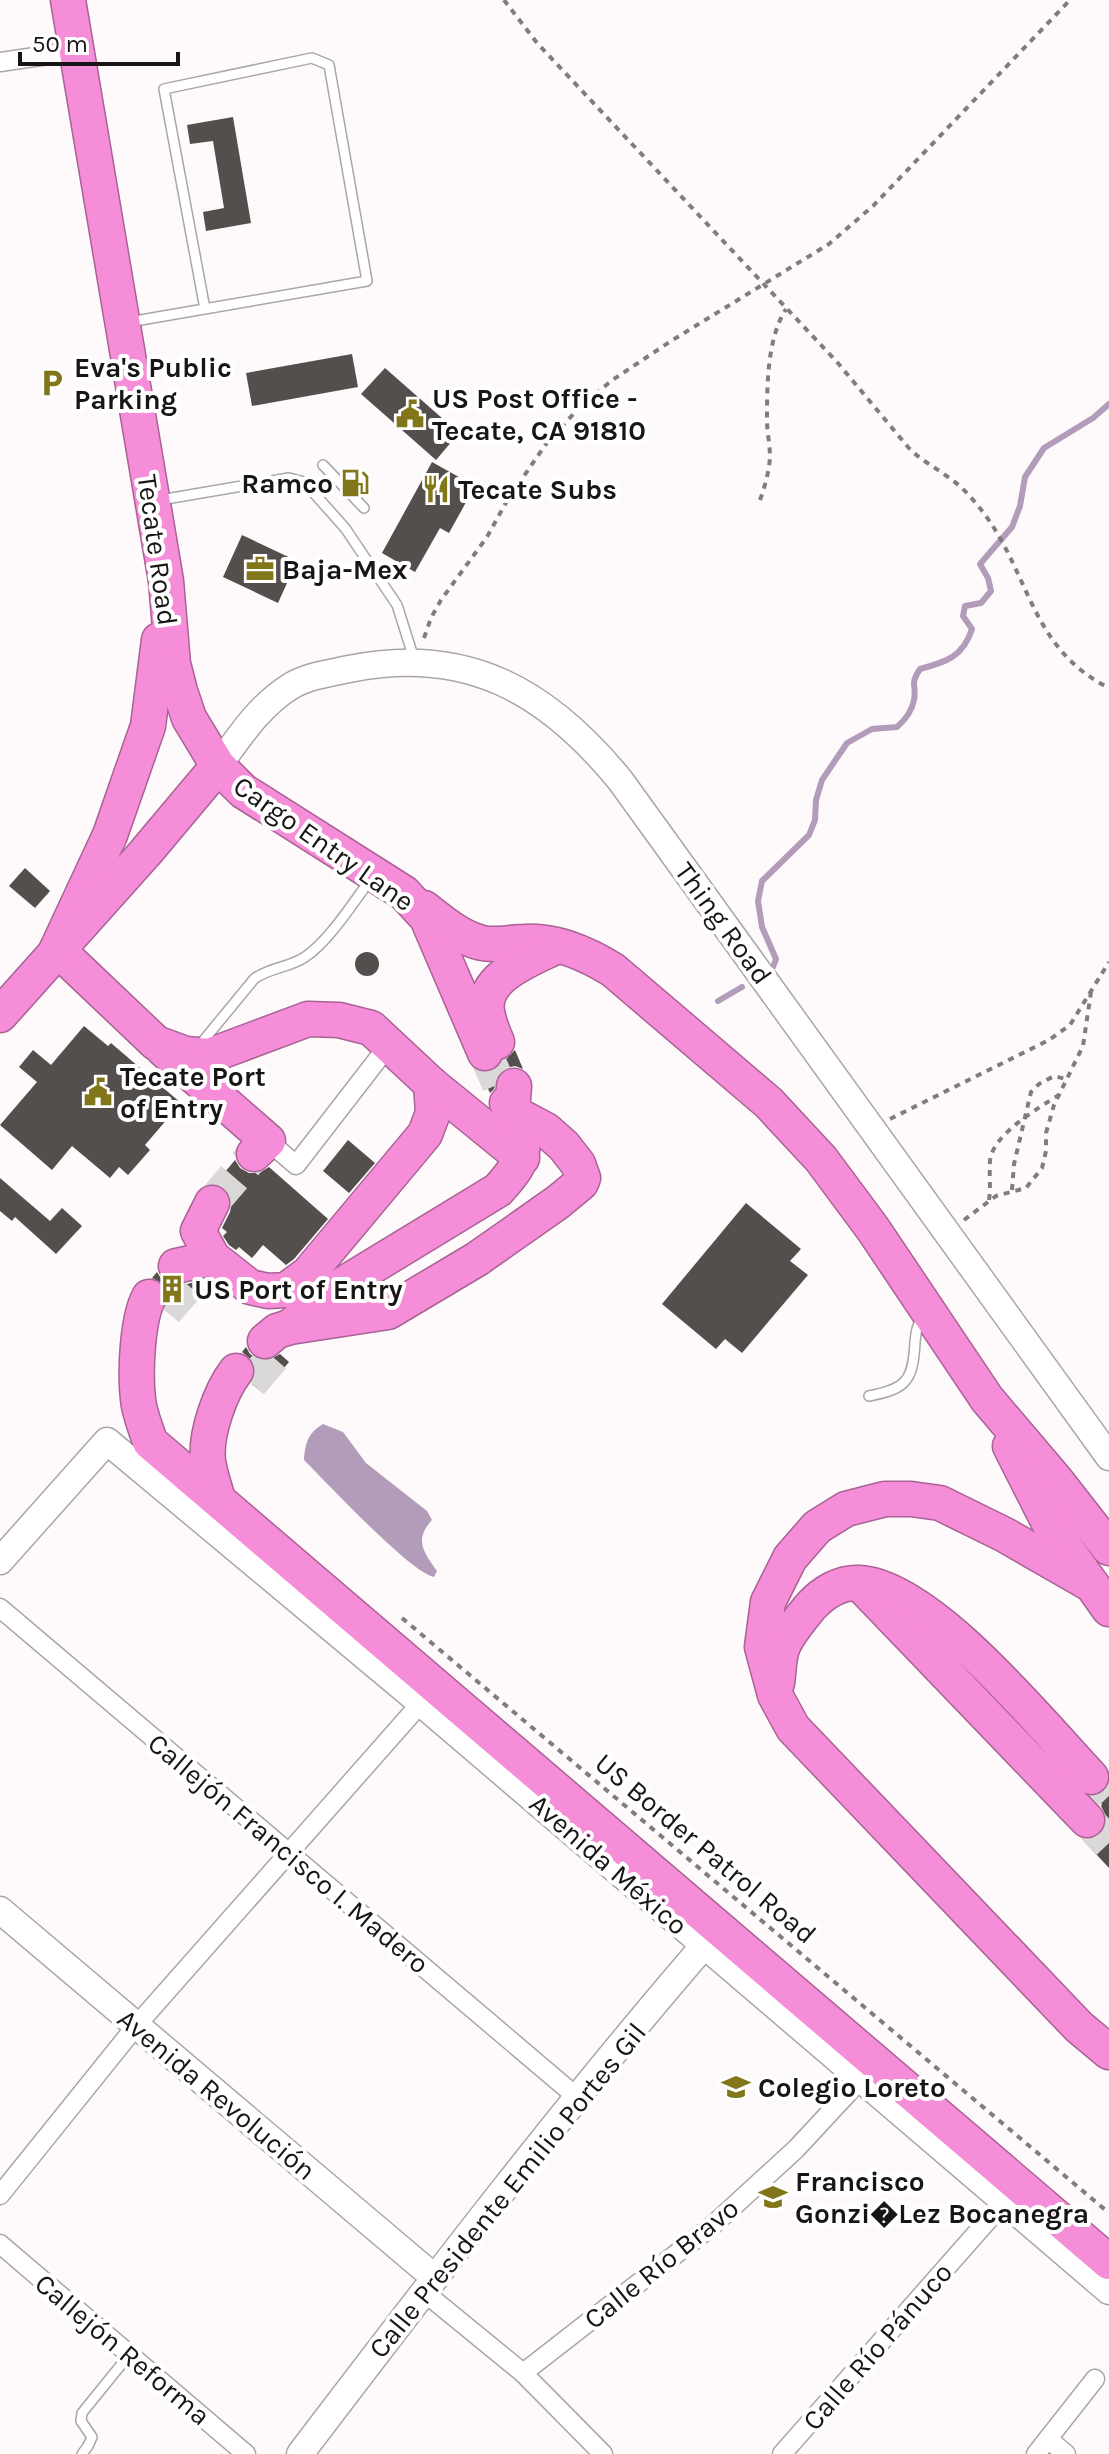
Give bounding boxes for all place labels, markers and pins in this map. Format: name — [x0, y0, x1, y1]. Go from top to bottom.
place label: Eva's Public Parking — [74, 351, 232, 416]
parking icon: Eva's Public Parking — [37, 368, 67, 398]
place label: US Post Office - Tecate, CA 91810 — [432, 382, 646, 447]
public building icon: US Post Office - Tecate, CA 91810 — [395, 399, 425, 429]
place label: Ramco — [241, 467, 333, 500]
fuel station icon: Ramco — [340, 468, 370, 498]
place label: Tecate Subs — [458, 473, 617, 506]
restaurant icon: Tecate Subs — [421, 474, 451, 504]
place label: Baja-Mex — [282, 553, 408, 586]
office icon: Baja-Mex — [245, 554, 275, 584]
place label: Tecate Port of Entry — [120, 1060, 266, 1125]
public building icon: Tecate Port of Entry — [83, 1077, 113, 1107]
place label: US Port of Entry — [194, 1273, 403, 1306]
building icon: US Port of Entry — [157, 1274, 187, 1304]
place label: Colegio Loreto — [758, 2071, 946, 2104]
school or university icon: Colegio Loreto — [721, 2072, 751, 2102]
place label: Francisco Gonzi�Lez Bocanegra — [795, 2165, 1089, 2230]
school or university icon: Francisco Gonzi�Lez Bocanegra — [758, 2182, 788, 2212]

